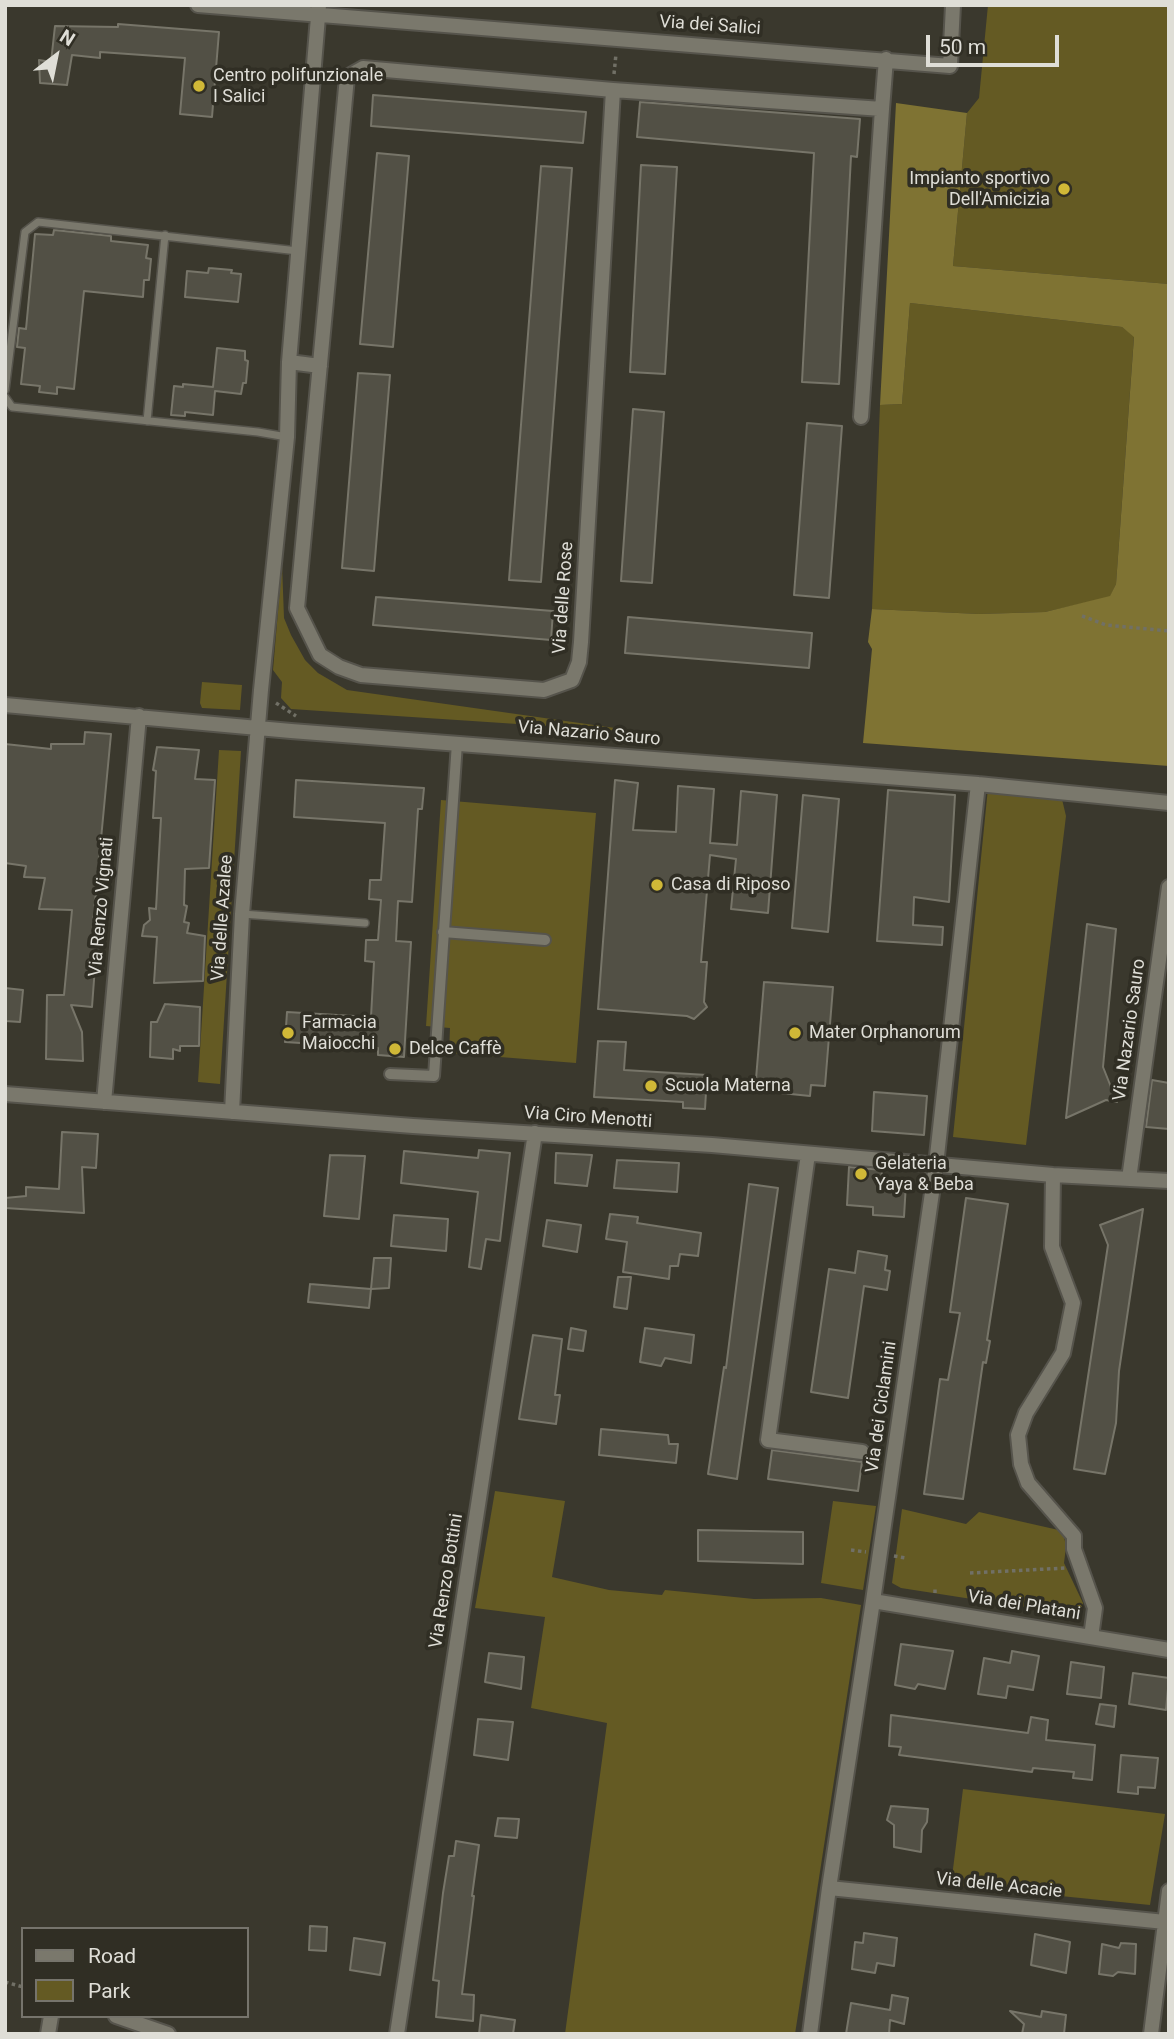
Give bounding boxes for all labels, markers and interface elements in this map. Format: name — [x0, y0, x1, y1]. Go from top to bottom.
street label: Via dei Salici — [659, 12, 761, 40]
north arrow — [21, 21, 91, 91]
scale bar — [929, 21, 1062, 65]
text: N — [56, 24, 79, 51]
text: 50 m — [939, 35, 986, 59]
place label: Centro polifunzionale I Salici — [213, 65, 383, 108]
marker: Centro polifunzionale I Salici — [191, 78, 207, 94]
place label: Impianto sportivo Dell'Amicizia — [909, 168, 1050, 210]
marker: Impianto sportivo Dell'Amicizia — [1056, 181, 1072, 197]
street label: Via delle Rose — [549, 541, 579, 655]
street label: Via Nazario Sauro — [517, 717, 661, 751]
street label: Via Renzo Vignati — [85, 836, 119, 978]
street label: Via delle Azalee — [208, 854, 238, 982]
place label: Casa di Riposo — [671, 874, 790, 896]
marker: Casa di Riposo — [649, 877, 665, 893]
street label: Via Nazario Sauro — [1109, 958, 1151, 1102]
place label: Farmacia Maiocchi — [302, 1012, 377, 1054]
place label: Mater Orphanorum — [809, 1022, 961, 1044]
marker: Farmacia Maiocchi — [280, 1025, 296, 1041]
marker: Mater Orphanorum — [787, 1025, 803, 1041]
place label: Delce Caffè — [409, 1038, 502, 1060]
marker: Delce Caffè — [387, 1041, 403, 1057]
place label: Scuola Materna — [665, 1075, 791, 1097]
marker: Scuola Materna — [643, 1078, 659, 1094]
street label: Via Ciro Menotti — [523, 1103, 653, 1133]
place label: Gelateria Yaya & Beba — [875, 1153, 974, 1196]
marker: Gelateria Yaya & Beba — [853, 1166, 869, 1182]
street label: Via dei Ciclamini — [862, 1340, 902, 1474]
street label: Via Renzo Bottini — [426, 1512, 468, 1650]
street label: Via dei Platani — [966, 1586, 1082, 1626]
street label: Via delle Acacie — [935, 1869, 1063, 1903]
legend — [21, 1927, 248, 2018]
text: Road — [88, 1944, 136, 1968]
text: Park — [88, 1979, 130, 2003]

